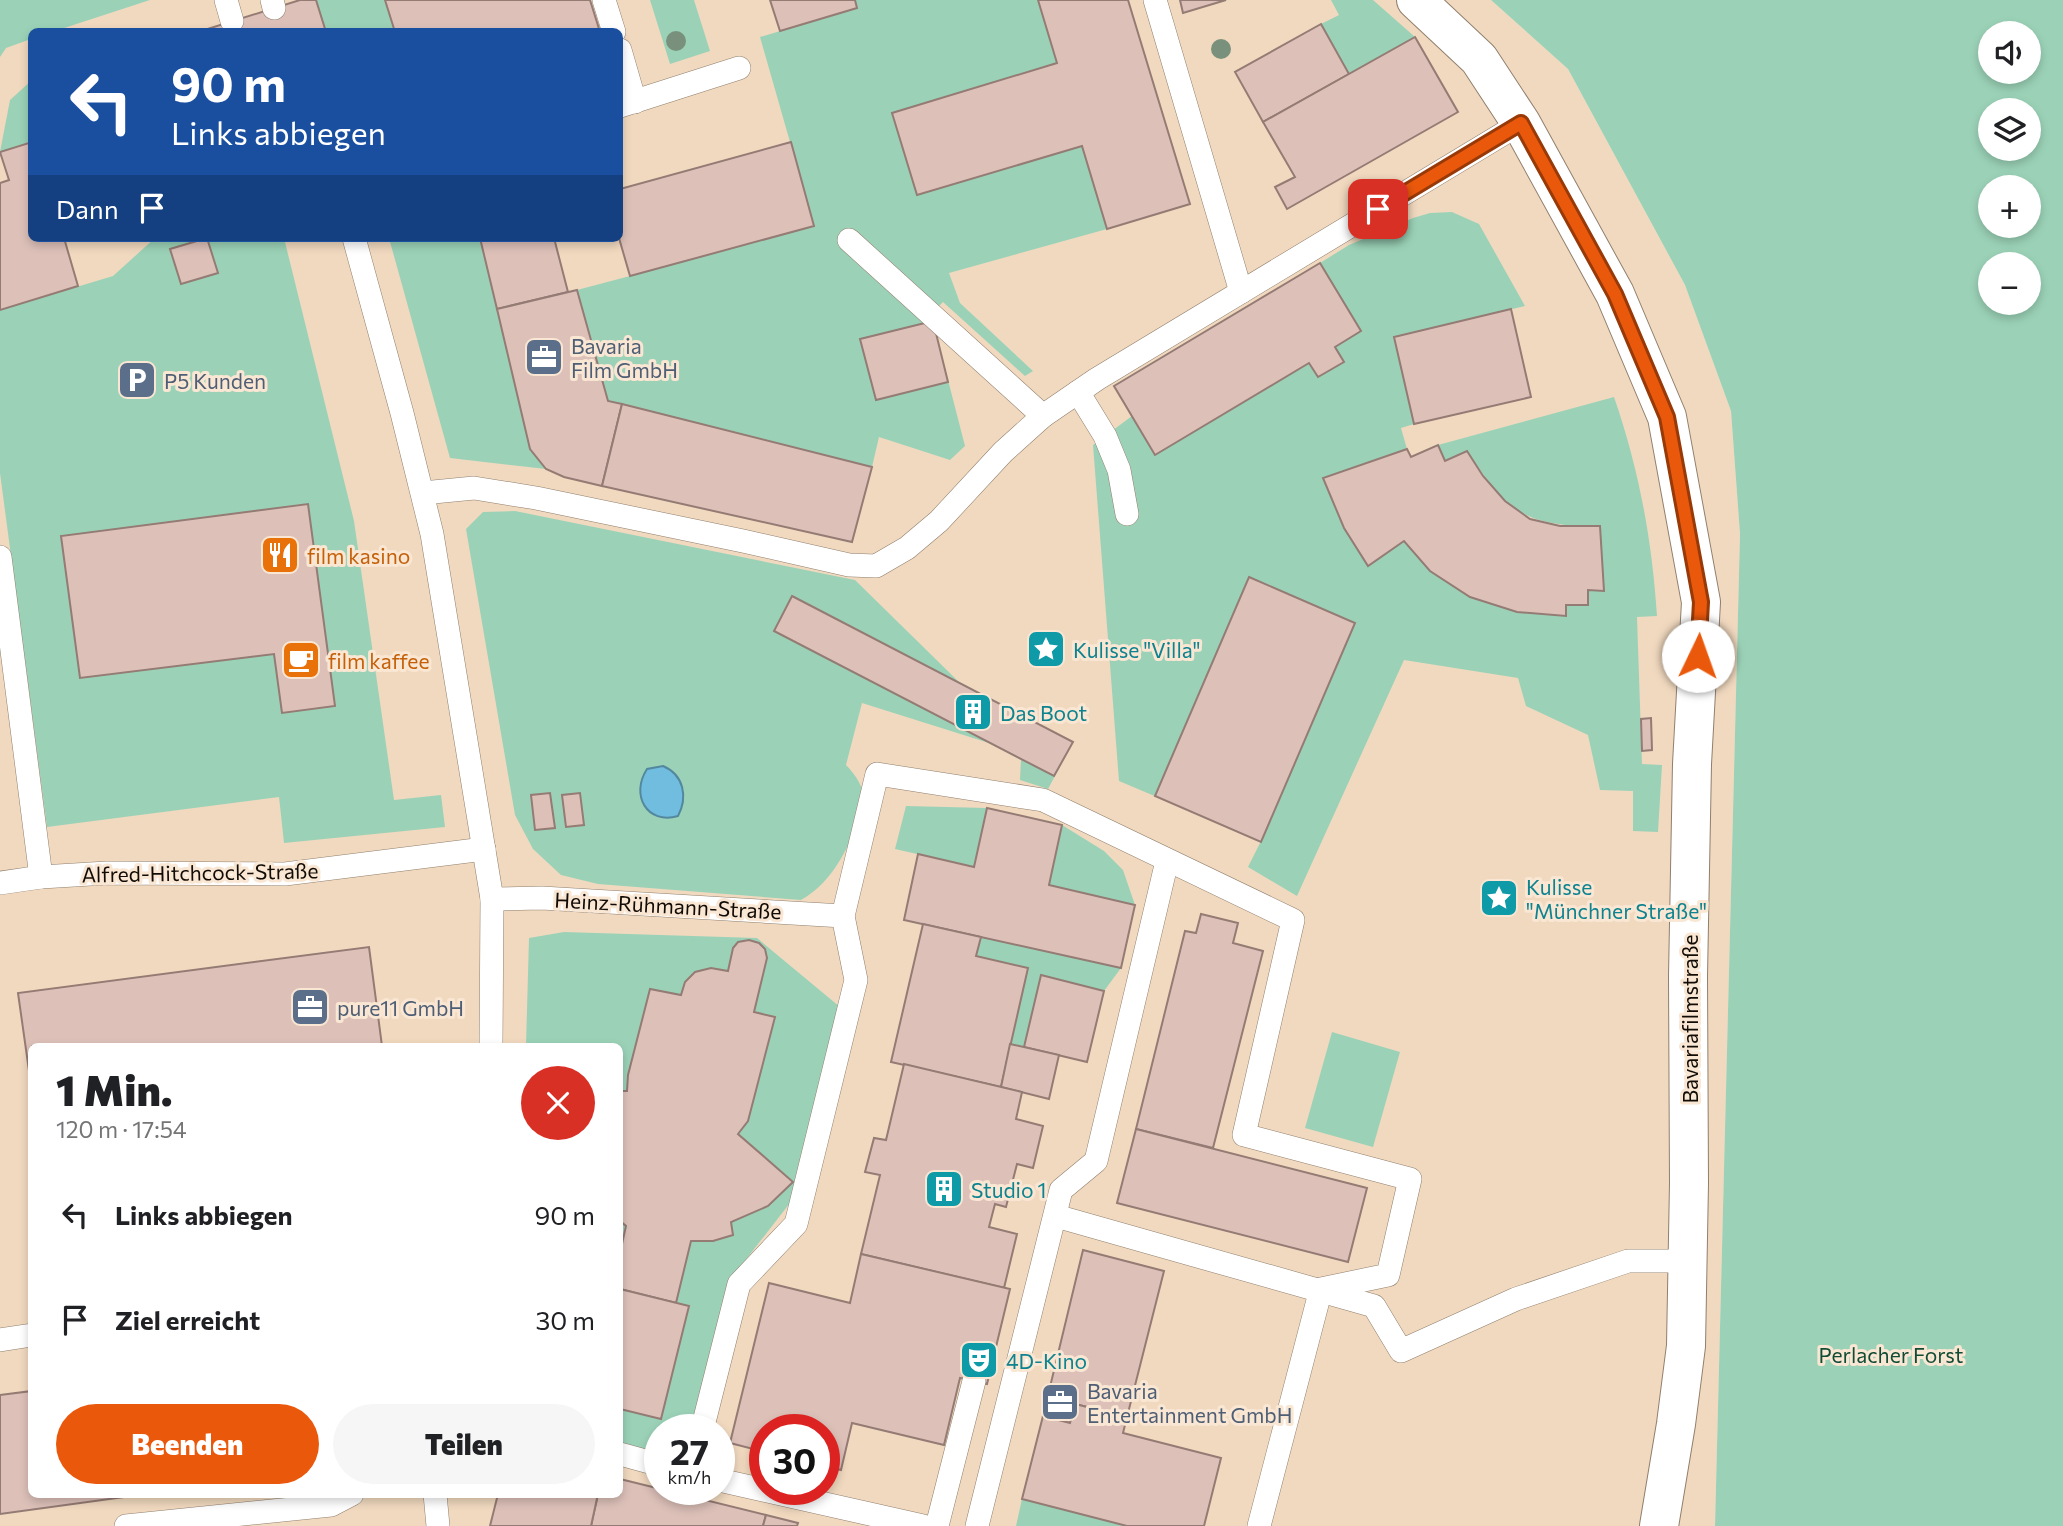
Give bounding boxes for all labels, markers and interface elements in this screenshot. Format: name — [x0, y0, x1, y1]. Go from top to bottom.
map controls — [1978, 21, 2041, 315]
button: sound — [1978, 21, 2041, 84]
text: 90 m — [171, 52, 286, 112]
icon: left — [56, 56, 147, 147]
button: layers — [1978, 98, 2041, 161]
text: Links abbiegen — [171, 112, 386, 152]
button: + — [1978, 175, 2041, 238]
pin — [1348, 179, 1408, 239]
icon: arrive — [133, 189, 171, 227]
icon: arrive — [1359, 190, 1397, 228]
text: Dann — [56, 193, 119, 224]
button: − — [1978, 252, 2041, 315]
place label: Bavaria Film GmbH — [571, 333, 678, 382]
office icon: Bavaria Film GmbH — [523, 336, 565, 378]
parking icon: P5 Kunden — [116, 359, 158, 401]
place label: P5 Kunden — [164, 368, 266, 393]
restaurant icon: film kasino — [259, 534, 301, 576]
place label: film kasino — [307, 543, 410, 568]
position arrow — [1661, 619, 1735, 693]
place icon: Kulisse "Villa" — [1025, 628, 1067, 670]
place label: Kulisse "Villa" — [1073, 637, 1201, 662]
cafe icon: film kaffee — [280, 639, 322, 681]
place label: film kaffee — [328, 648, 430, 673]
building icon: Das Boot — [952, 691, 994, 733]
place label: Das Boot — [1000, 700, 1087, 725]
street label: Alfred-Hitchcock-Straße — [81, 857, 319, 887]
place label: Kulisse "Münchner Straße" — [1526, 874, 1707, 923]
place icon: Kulisse "Münchner Straße" — [1478, 877, 1520, 919]
street label: Heinz-Rühmann-Straße — [554, 887, 782, 923]
street label: Bavariafilmstraße — [1677, 934, 1702, 1104]
office icon: pure11 GmbH — [289, 986, 331, 1028]
place label: pure11 GmbH — [337, 995, 464, 1020]
text: 1 Min. — [56, 1063, 173, 1115]
button: close — [521, 1066, 595, 1140]
text: 120 m · 17:54 — [56, 1115, 187, 1143]
building icon: Studio 1 — [923, 1168, 965, 1210]
place label: Studio 1 — [971, 1177, 1047, 1202]
icon: left — [56, 1196, 94, 1234]
text: Links abbiegen — [115, 1199, 293, 1230]
text: 90 m — [535, 1199, 595, 1230]
icon: arrive — [56, 1301, 94, 1339]
text: Ziel erreicht — [115, 1304, 260, 1335]
text: 30 m — [536, 1304, 595, 1335]
theatre icon: 4D-Kino — [958, 1339, 1000, 1381]
park label: Perlacher Forst — [1819, 1342, 1963, 1367]
place label: 4D-Kino — [1006, 1348, 1087, 1373]
place label: Bavaria Entertainment GmbH — [1087, 1378, 1292, 1427]
office icon: Bavaria Entertainment GmbH — [1039, 1381, 1081, 1423]
button: Beenden — [56, 1404, 319, 1484]
button: Teilen — [333, 1404, 595, 1484]
speed limit sign: 30 — [749, 1414, 840, 1505]
text: 27 — [670, 1429, 709, 1472]
text: km/h — [668, 1466, 711, 1488]

